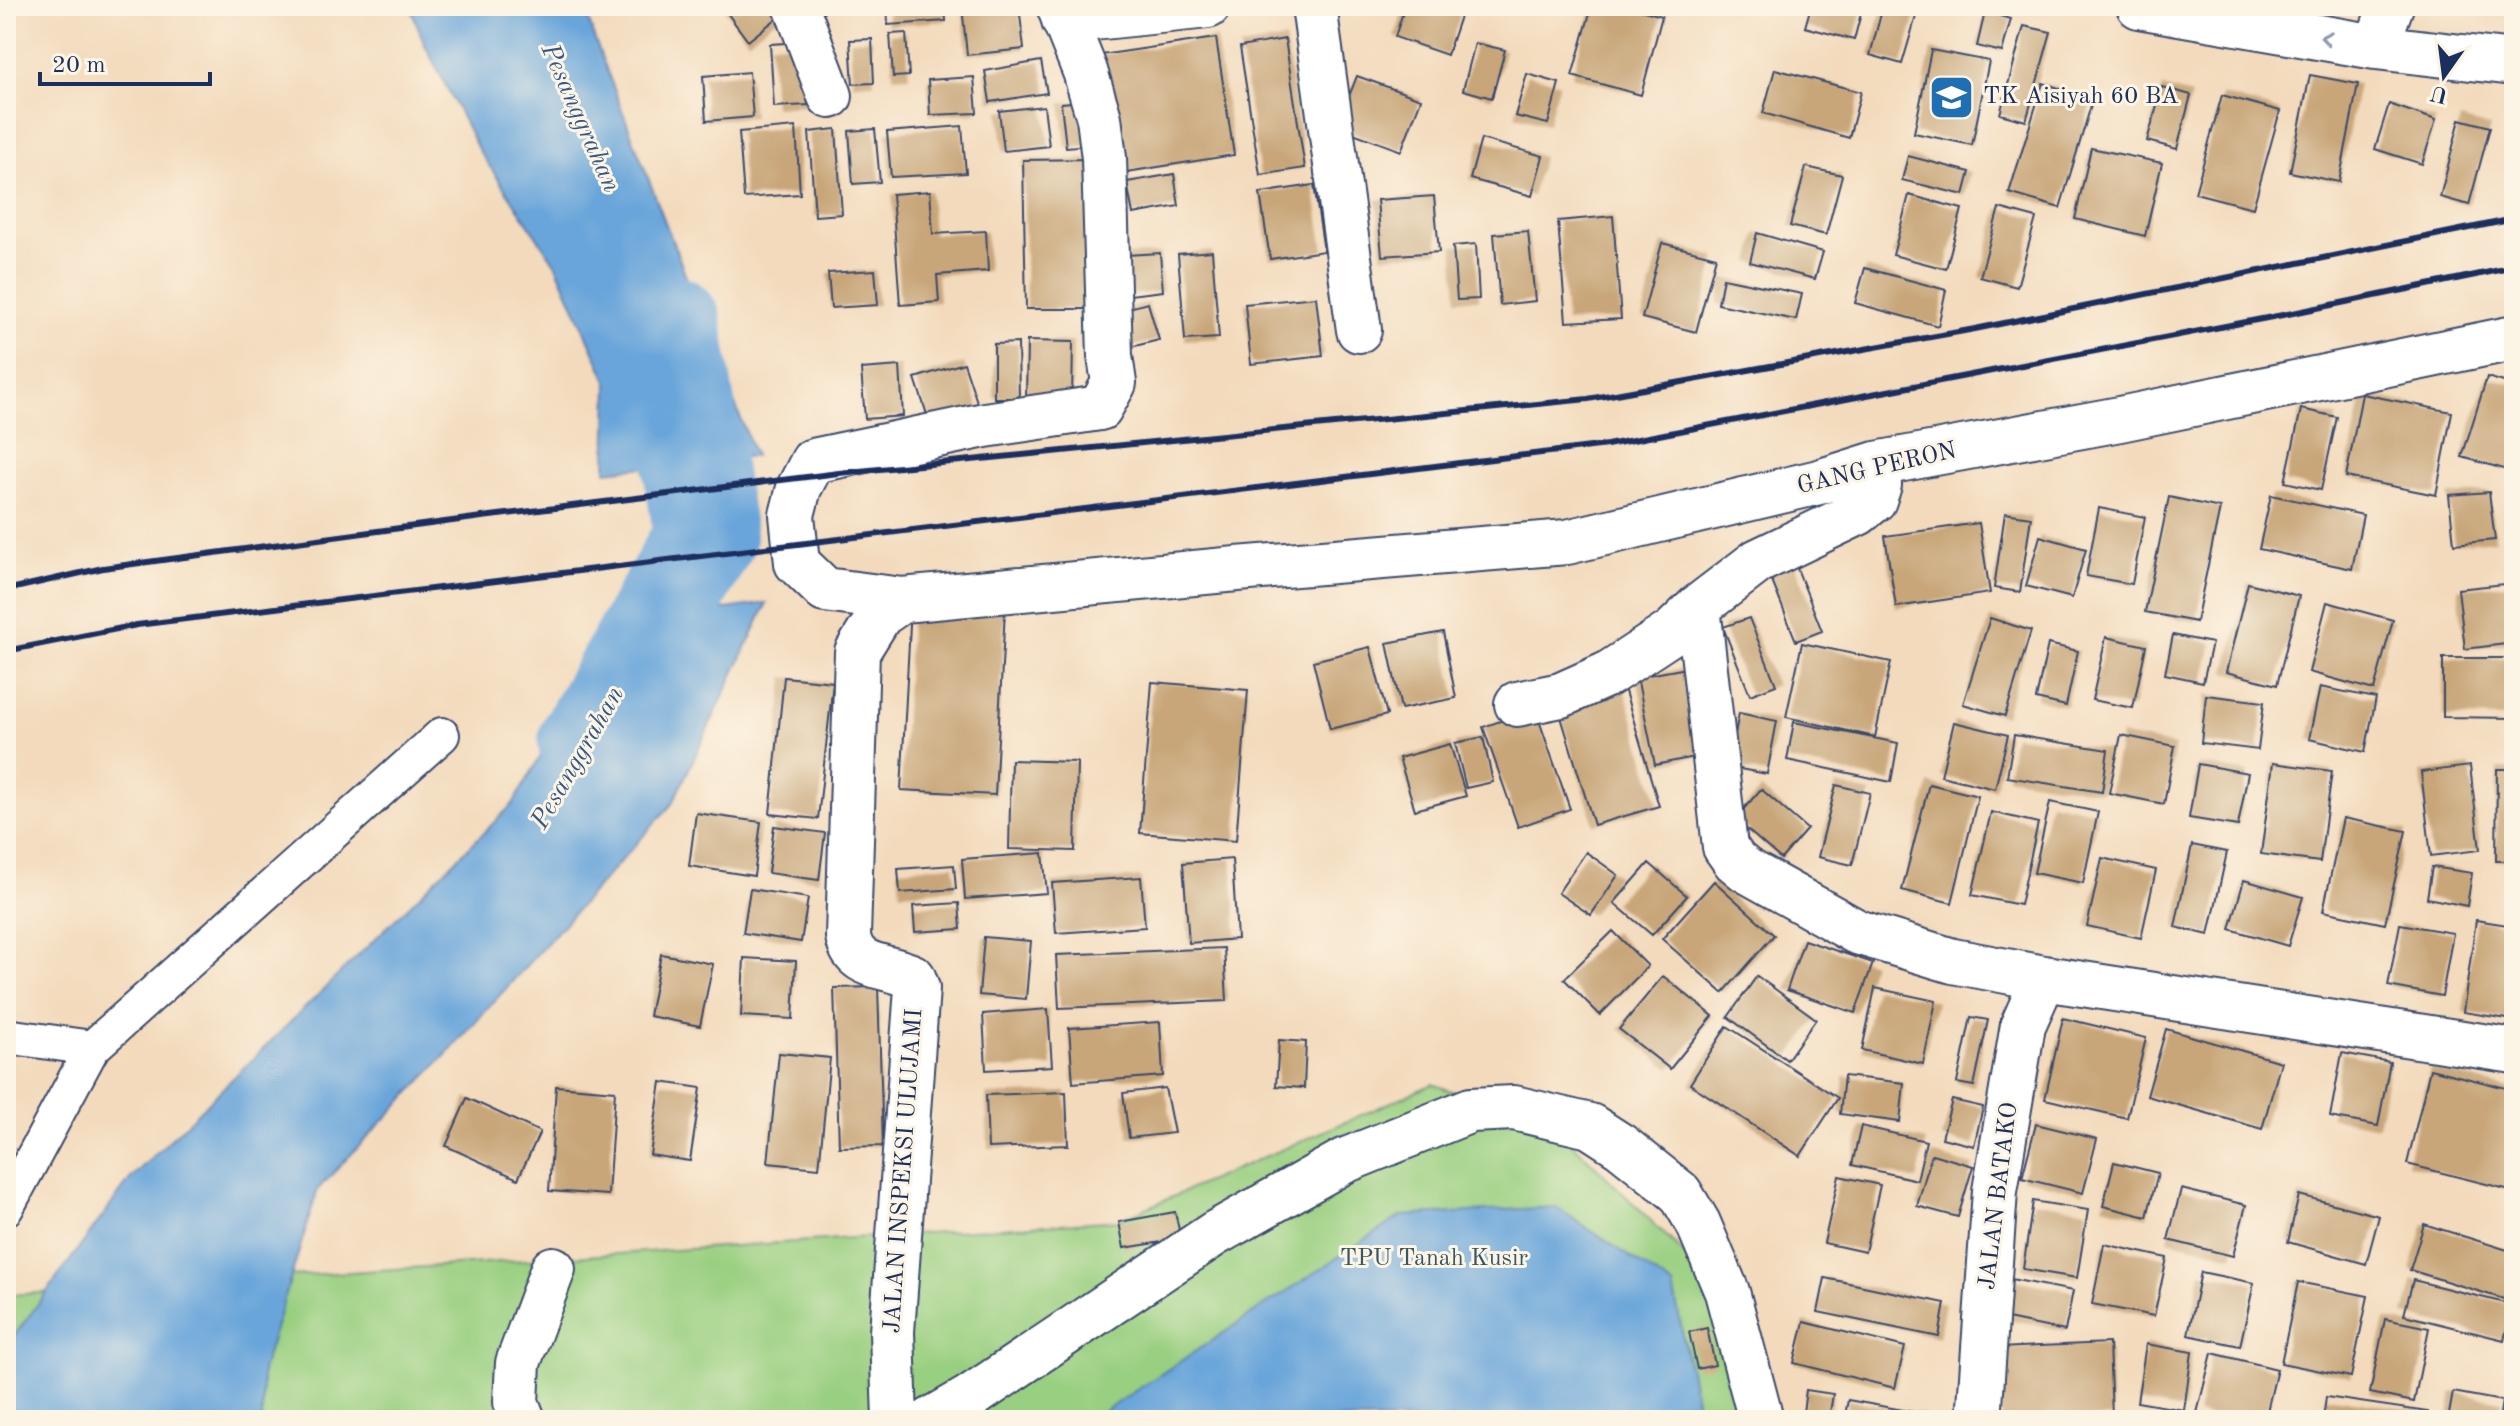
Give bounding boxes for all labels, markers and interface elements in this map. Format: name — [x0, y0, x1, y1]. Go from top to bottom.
one-way arrow — [2319, 30, 2332, 47]
scale bar — [40, 36, 210, 86]
north arrow — [2404, 36, 2484, 116]
water label: Pesanggrahan — [535, 39, 624, 196]
text: 20 m — [52, 54, 106, 78]
school or university icon: TK Aisiyah 60 BA — [1928, 73, 1976, 121]
text: U — [2429, 81, 2451, 106]
place label: TK Aisiyah 60 BA — [1983, 85, 2179, 109]
street label: GANG PERON — [1795, 439, 1959, 499]
water label: Pesanggrahan — [526, 682, 629, 834]
street label: JALAN INSPEKSI ULUJAMI — [881, 1008, 927, 1334]
street label: JALAN BATAKO — [1976, 1101, 2022, 1291]
park label: TPU Tanah Kusir — [1340, 1247, 1528, 1271]

